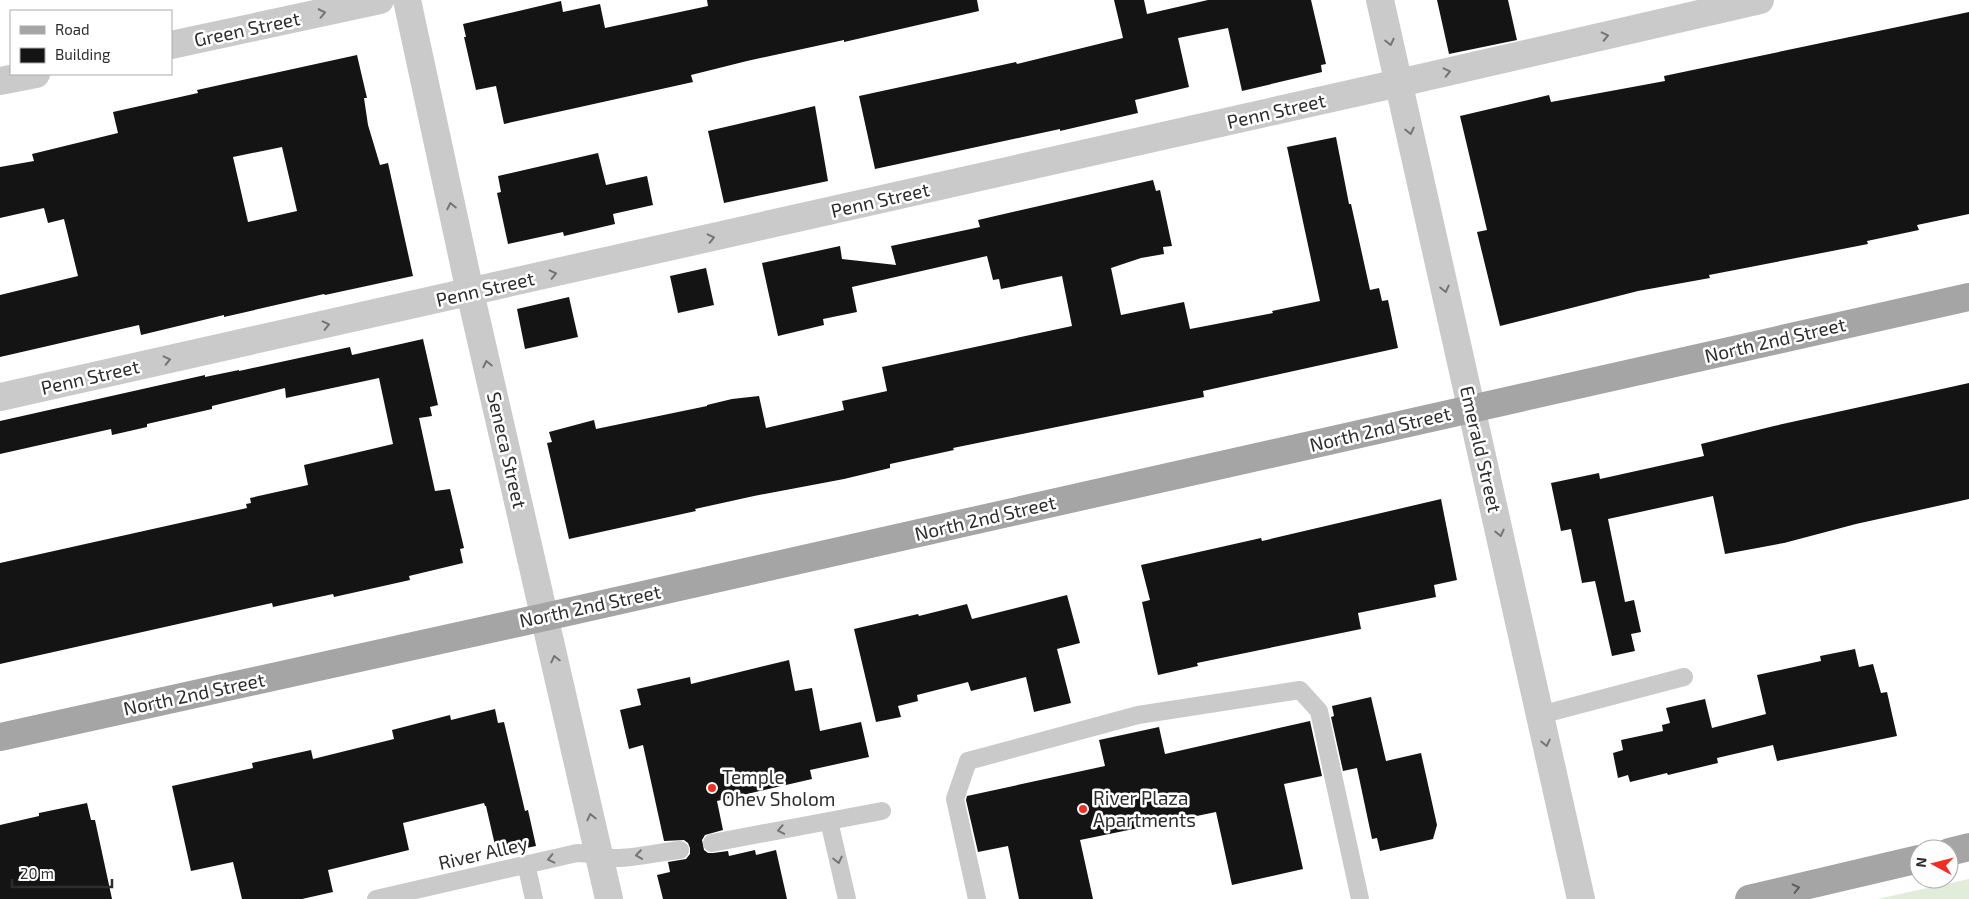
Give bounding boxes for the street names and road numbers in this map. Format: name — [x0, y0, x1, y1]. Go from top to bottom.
street label: Green Street — [192, 6, 302, 51]
street label: Penn Street — [1224, 88, 1327, 133]
street label: Penn Street — [828, 177, 931, 222]
street label: Penn Street — [433, 266, 536, 311]
street label: North 2nd Street — [1702, 312, 1848, 367]
street label: Penn Street — [38, 354, 141, 399]
street label: Emerald Street — [1456, 383, 1507, 514]
street label: Seneca Street — [483, 389, 532, 510]
street label: North 2nd Street — [1307, 401, 1453, 456]
street label: North 2nd Street — [912, 490, 1058, 545]
street label: North 2nd Street — [517, 579, 663, 632]
street label: North 2nd Street — [121, 667, 267, 720]
street label: River Alley — [436, 831, 530, 874]

